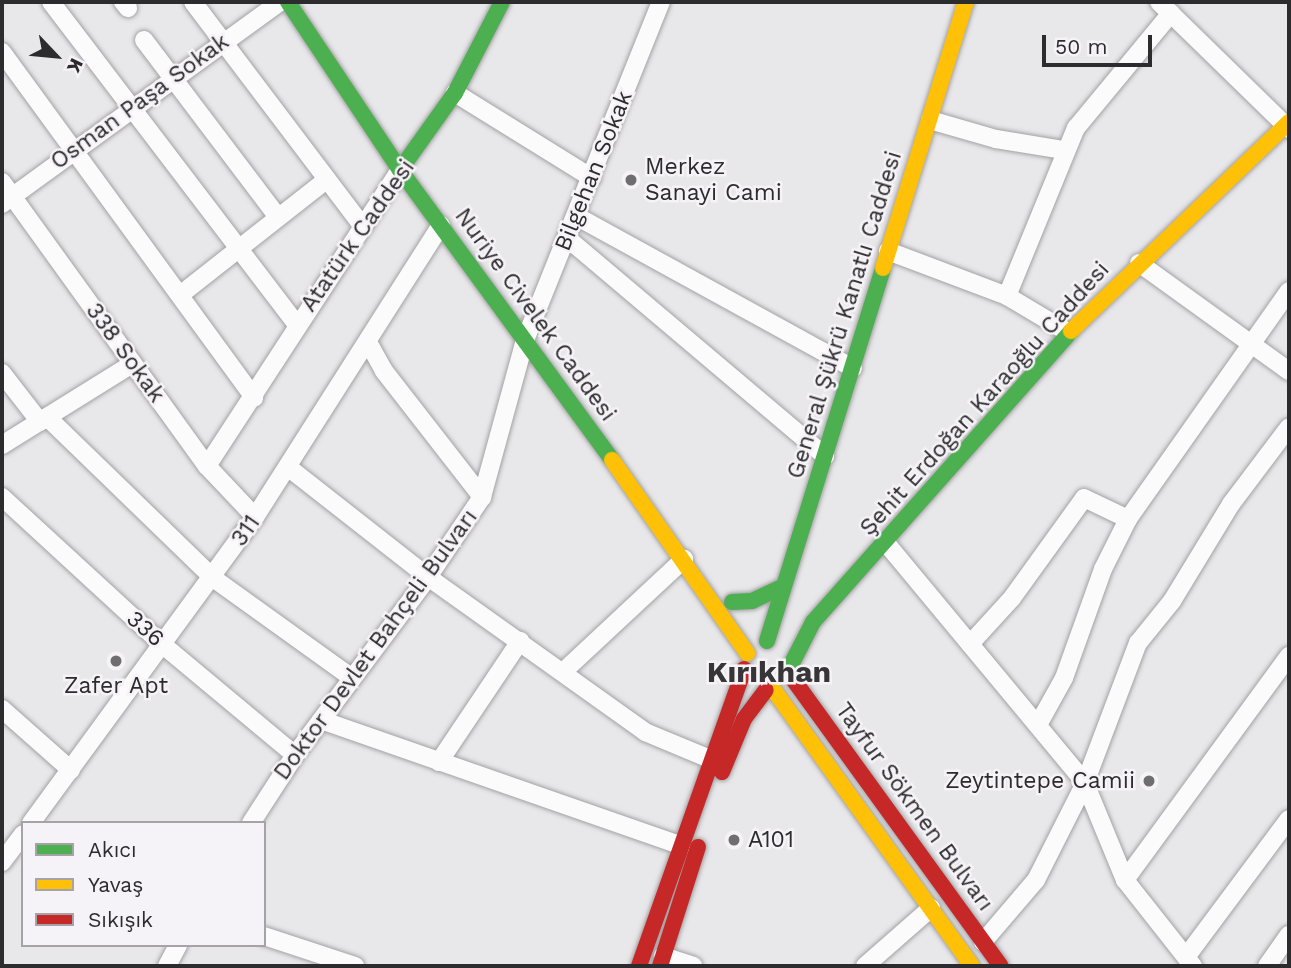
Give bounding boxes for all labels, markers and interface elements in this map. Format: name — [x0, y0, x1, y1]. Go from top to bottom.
north arrow — [21, 21, 91, 91]
scale bar — [1046, 21, 1156, 65]
street label: Osman Paşa Sokak — [45, 28, 235, 176]
text: 50 m — [1055, 34, 1107, 59]
text: K — [62, 54, 89, 76]
street label: Bilgehan Sokak — [549, 87, 639, 255]
street label: General Şükrü Kanatlı Caddesi — [782, 147, 908, 483]
place label: Merkez Sanayi Cami — [645, 153, 782, 207]
street label: Atatürk Caddesi — [295, 154, 421, 318]
marker: Merkez Sanayi Cami — [623, 172, 639, 188]
street label: Nuriye Civelek Caddesi — [448, 203, 622, 427]
street label: Şehit Erdoğan Karaoğlu Caddesi — [855, 256, 1115, 542]
street label: 338 Sokak — [80, 298, 170, 408]
street label: Doktor Devlet Bahçeli Bulvarı — [268, 504, 484, 786]
street label: 311 — [226, 510, 266, 552]
street label: 336 — [121, 605, 169, 653]
marker: Zafer Apt — [108, 653, 124, 669]
district label: Kırıkhan — [707, 654, 831, 690]
place label: Zafer Apt — [63, 672, 169, 700]
street label: Tayfur Sökmen Bulvarı — [829, 697, 999, 917]
place label: Zeytintepe Camii — [945, 767, 1135, 795]
marker: Zeytintepe Camii — [1141, 773, 1157, 789]
legend — [21, 821, 266, 947]
place label: A101 — [748, 826, 794, 854]
marker: A101 — [726, 832, 742, 848]
text: Akıcı — [88, 837, 137, 862]
text: Yavaş — [88, 872, 143, 897]
text: Sıkışık — [88, 907, 153, 932]

